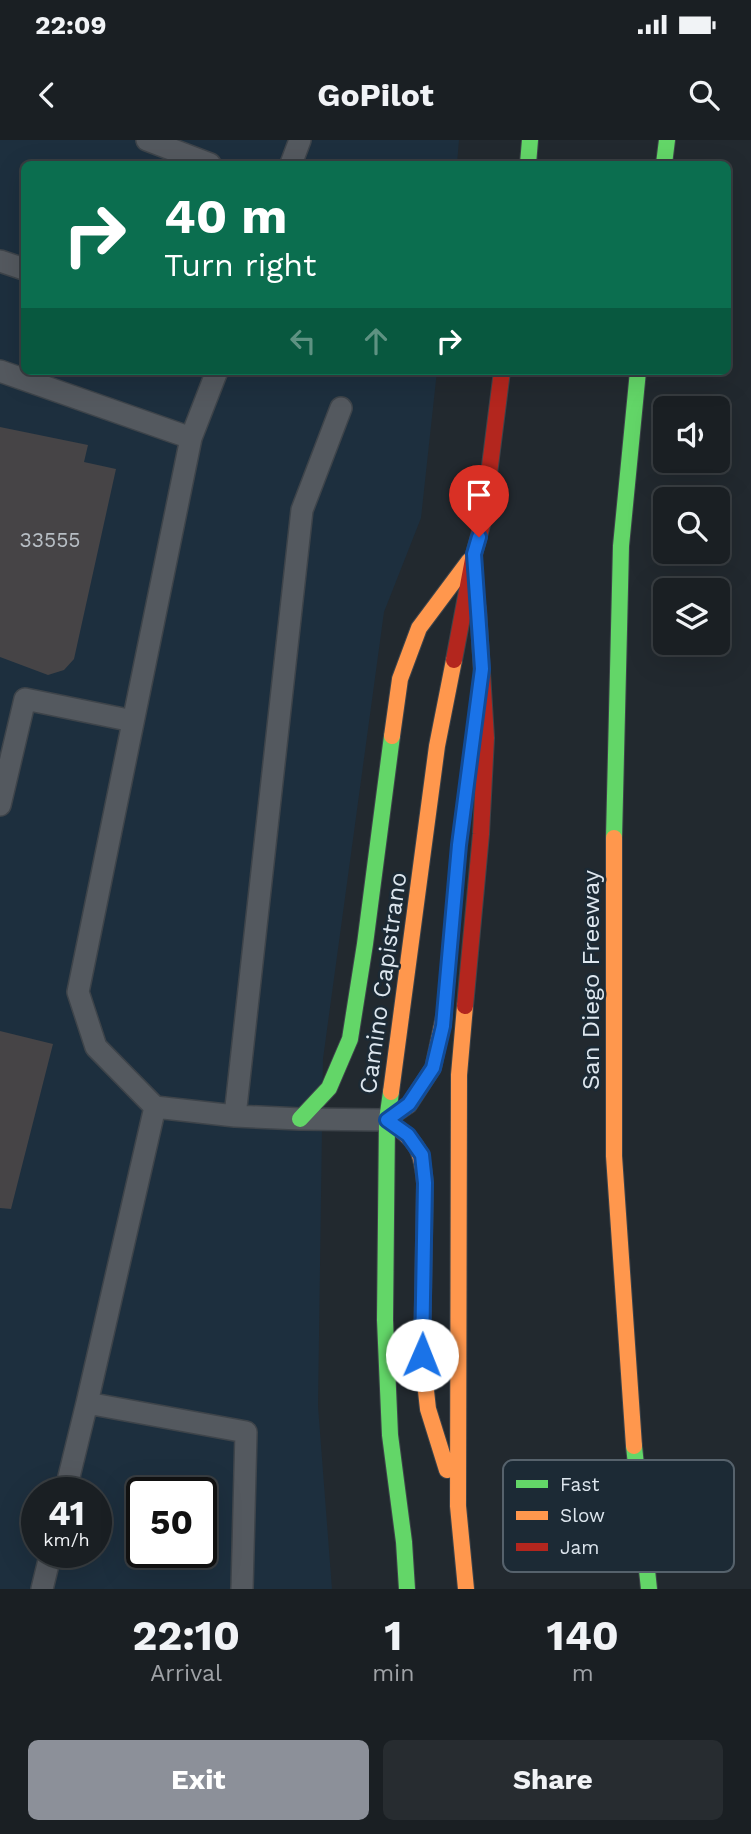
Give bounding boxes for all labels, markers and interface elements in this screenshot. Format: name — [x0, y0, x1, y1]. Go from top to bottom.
text: 22:09 — [35, 10, 107, 40]
icon: back — [28, 76, 66, 114]
text: GoPilot — [317, 76, 434, 114]
icon: search — [685, 76, 723, 114]
text: 40 m — [164, 187, 287, 245]
icon: right — [49, 189, 140, 280]
text: Turn right — [164, 246, 316, 284]
icon: left — [284, 322, 322, 360]
icon: ahead — [357, 322, 395, 360]
icon: right — [430, 322, 468, 360]
map controls — [653, 396, 730, 655]
button: sound — [653, 396, 730, 473]
pin — [449, 465, 509, 537]
icon: arrive — [460, 476, 498, 514]
button: search — [653, 487, 730, 564]
house number: 33555 — [19, 527, 81, 552]
button: layers — [653, 578, 730, 655]
street label: San Diego Freeway — [577, 869, 605, 1090]
street label: Camino Capistrano — [354, 871, 412, 1095]
position arrow — [385, 1318, 459, 1392]
legend — [503, 1460, 734, 1572]
text: Fast — [560, 1473, 599, 1496]
speed limit sign: 50 — [126, 1477, 217, 1568]
text: 41 — [48, 1492, 85, 1534]
text: Slow — [560, 1504, 605, 1527]
text: km/h — [43, 1529, 90, 1550]
text: Jam — [560, 1536, 599, 1559]
text: 22:10 — [132, 1611, 240, 1660]
text: 1 — [384, 1611, 402, 1660]
text: 140 — [547, 1611, 619, 1660]
text: Arrival — [150, 1660, 222, 1687]
text: min — [372, 1660, 414, 1687]
text: m — [572, 1660, 594, 1687]
button: Exit — [28, 1740, 369, 1820]
button: Share — [383, 1740, 723, 1820]

